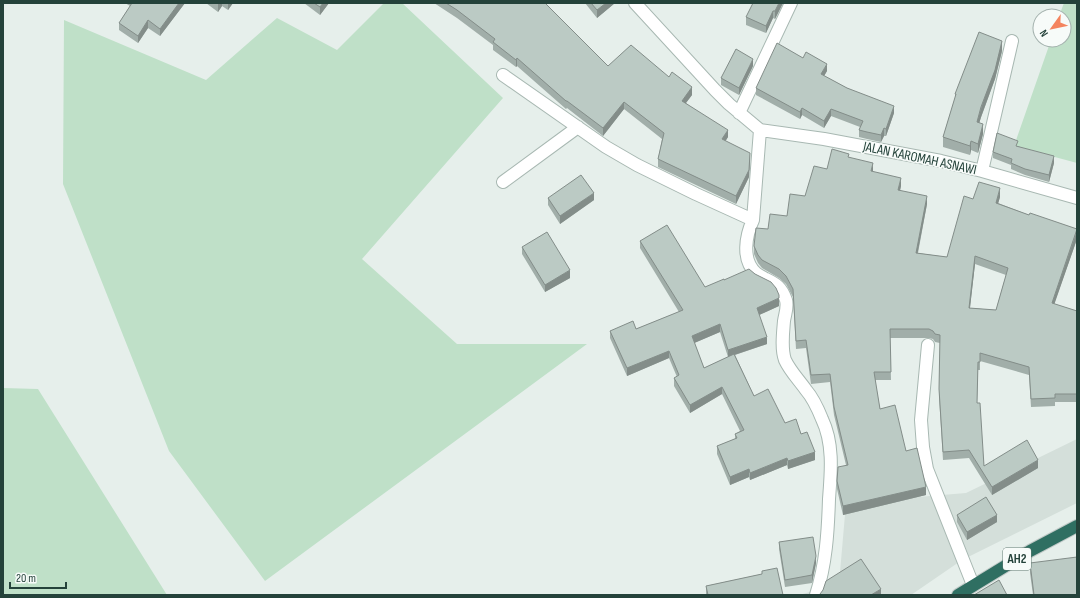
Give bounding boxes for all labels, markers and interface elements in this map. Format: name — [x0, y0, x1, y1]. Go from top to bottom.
north arrow — [1032, 8, 1072, 48]
text: N — [1037, 27, 1051, 39]
street label: JALAN KAROMAH ASNAWI — [861, 137, 978, 178]
road number: AH2 — [1003, 548, 1031, 570]
scale bar — [10, 564, 66, 590]
text: 20 m — [16, 571, 36, 586]

